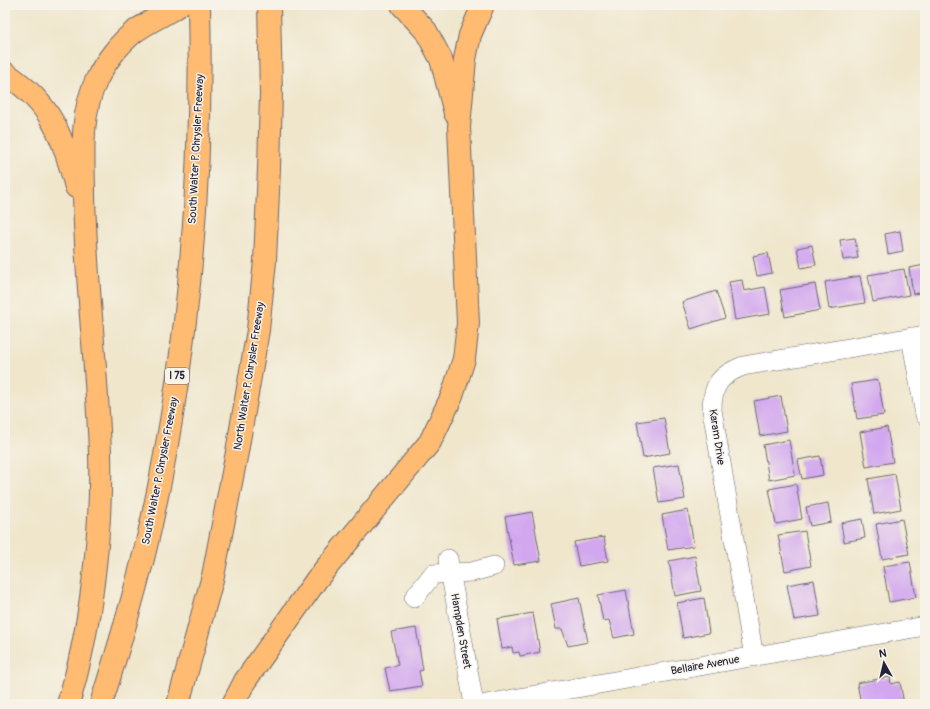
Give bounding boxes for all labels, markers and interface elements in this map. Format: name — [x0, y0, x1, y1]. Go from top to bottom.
street label: South Walter P. Chrysler Freeway — [186, 73, 206, 224]
street label: North Walter P. Chrysler Freeway — [231, 301, 267, 451]
road number: I 75 — [165, 368, 189, 384]
street label: South Walter P. Chrysler Freeway — [139, 396, 181, 546]
street label: Karam Drive — [706, 408, 728, 466]
street label: Hampden Street — [448, 592, 474, 670]
north arrow — [864, 643, 904, 683]
text: N — [878, 647, 888, 661]
street label: Bellaire Avenue — [670, 652, 741, 677]

